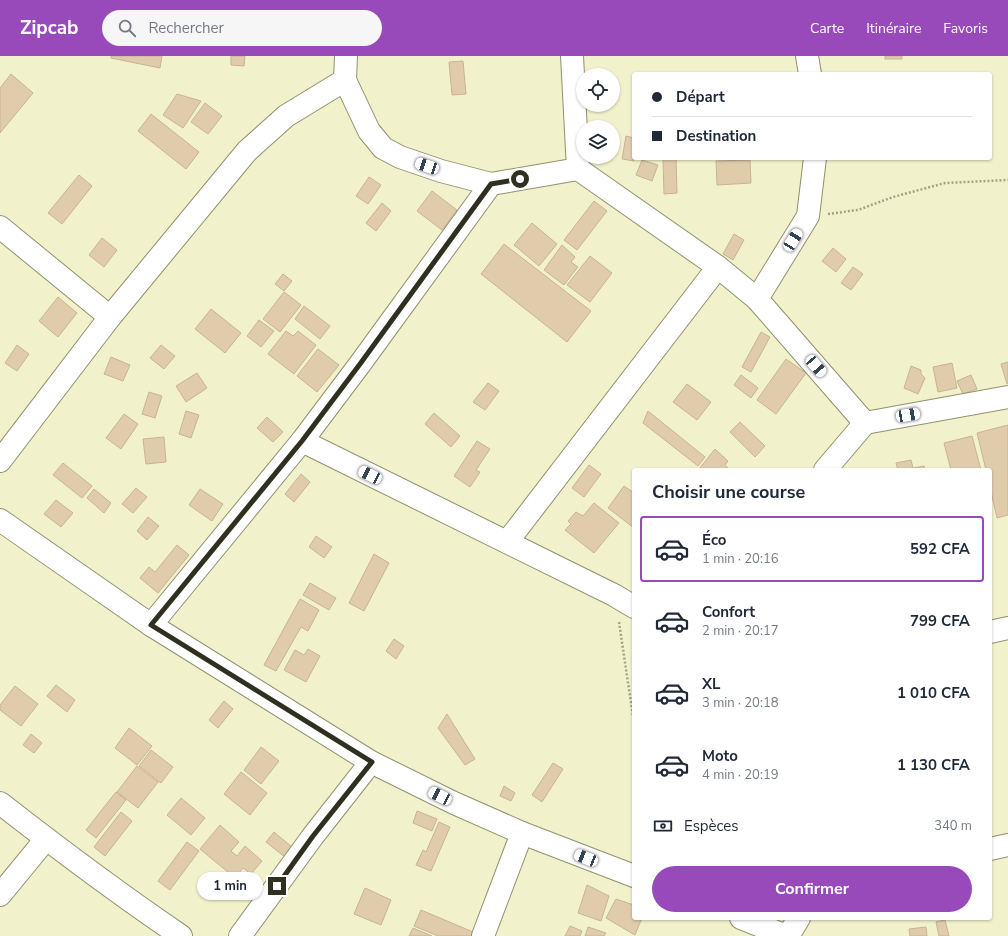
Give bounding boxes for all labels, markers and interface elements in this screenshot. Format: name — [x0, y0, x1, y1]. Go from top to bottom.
search box — [102, 10, 382, 46]
text: Zipcab — [20, 15, 78, 41]
icon: search — [116, 17, 138, 39]
text: Rechercher — [148, 18, 224, 38]
text: Carte — [810, 19, 844, 38]
text: Itinéraire — [866, 19, 921, 38]
text: Favoris — [943, 19, 988, 38]
map controls — [576, 68, 620, 164]
button: locate — [576, 68, 620, 112]
text: Départ — [676, 87, 725, 107]
button: layers — [576, 120, 620, 164]
text: Destination — [676, 126, 756, 146]
car — [414, 156, 440, 176]
route start — [511, 170, 529, 188]
car — [782, 227, 804, 253]
car — [804, 353, 828, 379]
car — [895, 407, 921, 423]
car — [357, 464, 383, 486]
text: Choisir une course — [652, 480, 805, 504]
text: Éco — [702, 530, 726, 550]
icon: car — [654, 531, 690, 567]
text: 592 CFA — [910, 539, 970, 559]
text: 1 min · 20:16 — [702, 550, 778, 568]
text: Confort — [702, 602, 755, 622]
icon: car — [654, 603, 690, 639]
text: 799 CFA — [910, 611, 970, 631]
text: 2 min · 20:17 — [702, 622, 778, 640]
text: XL — [702, 674, 721, 694]
icon: car — [654, 675, 690, 711]
text: 1 010 CFA — [897, 683, 970, 703]
text: 3 min · 20:18 — [702, 694, 778, 712]
text: Moto — [702, 746, 738, 766]
icon: car — [654, 747, 690, 783]
text: 1 130 CFA — [897, 755, 970, 775]
text: 4 min · 20:19 — [702, 766, 778, 784]
car — [427, 785, 453, 807]
icon: cash — [652, 815, 674, 837]
text: Espèces — [684, 816, 739, 836]
text: 340 m — [934, 817, 972, 835]
car — [573, 848, 599, 868]
button: Confirmer — [652, 866, 972, 912]
callout: 1 min — [197, 872, 263, 900]
text: 1 min — [213, 877, 247, 895]
route end — [268, 877, 286, 895]

